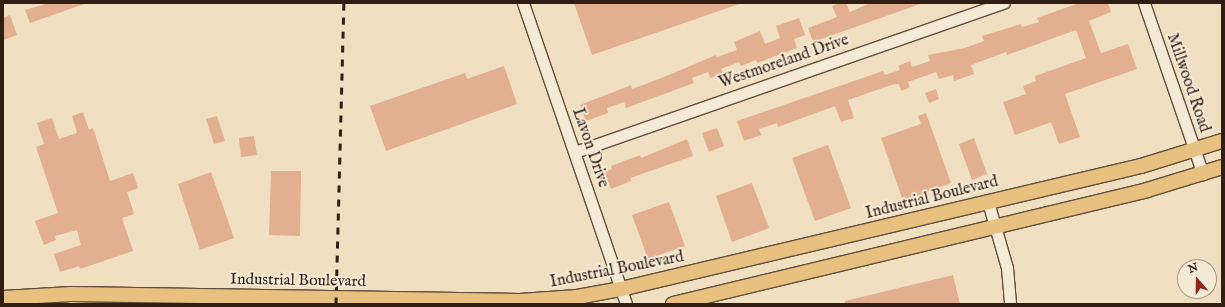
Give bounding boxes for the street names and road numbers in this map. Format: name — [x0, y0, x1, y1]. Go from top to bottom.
street label: Westmoreland Drive — [717, 31, 851, 93]
street label: Millwood Road — [1162, 31, 1214, 135]
street label: Lavon Drive — [567, 106, 613, 190]
street label: Industrial Boulevard — [864, 172, 1000, 224]
street label: Industrial Boulevard — [549, 248, 685, 292]
street label: Industrial Boulevard — [230, 270, 366, 292]

